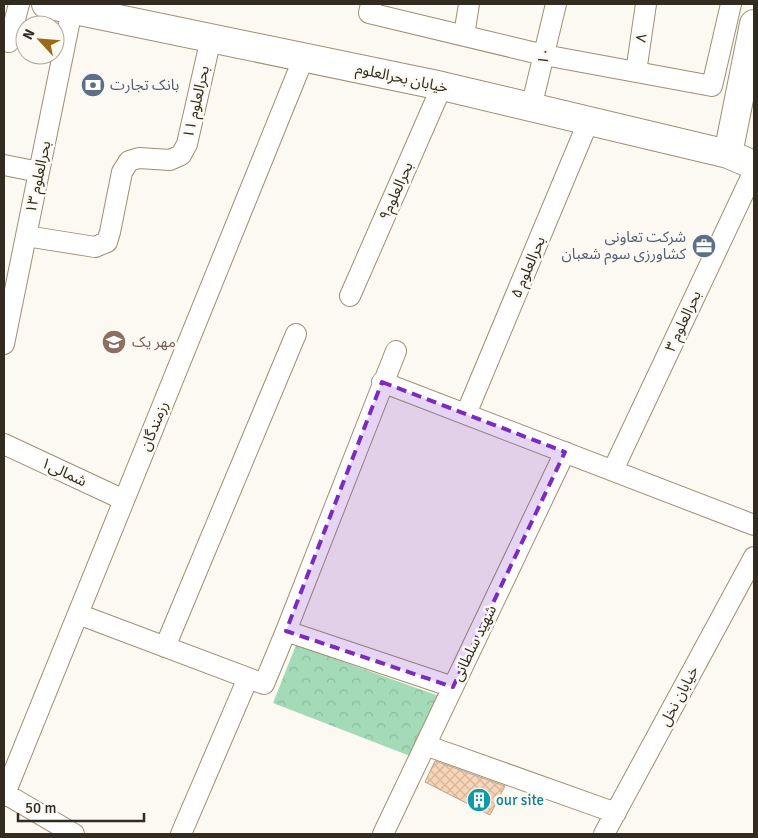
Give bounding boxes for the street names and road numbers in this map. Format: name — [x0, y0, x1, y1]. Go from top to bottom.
street label: ۸ — [631, 32, 651, 44]
street label: ۱۰ — [533, 46, 555, 66]
street label: خیابان بحرالعلوم — [354, 59, 450, 99]
street label: بحرالعلوم ۱۱ — [179, 64, 215, 140]
street label: بحرالعلوم ۱۳ — [22, 139, 56, 215]
street label: بحرالعلوم۹ — [375, 159, 419, 224]
street label: بحرالعلوم ۵ — [507, 233, 551, 301]
street label: بحرالعلوم ۳ — [661, 288, 707, 355]
street label: رزمندگان — [136, 398, 172, 454]
street label: شمالی۱ — [38, 454, 90, 490]
street label: شهید سلطانی — [448, 602, 500, 684]
street label: خیابان نخل — [656, 663, 702, 729]

